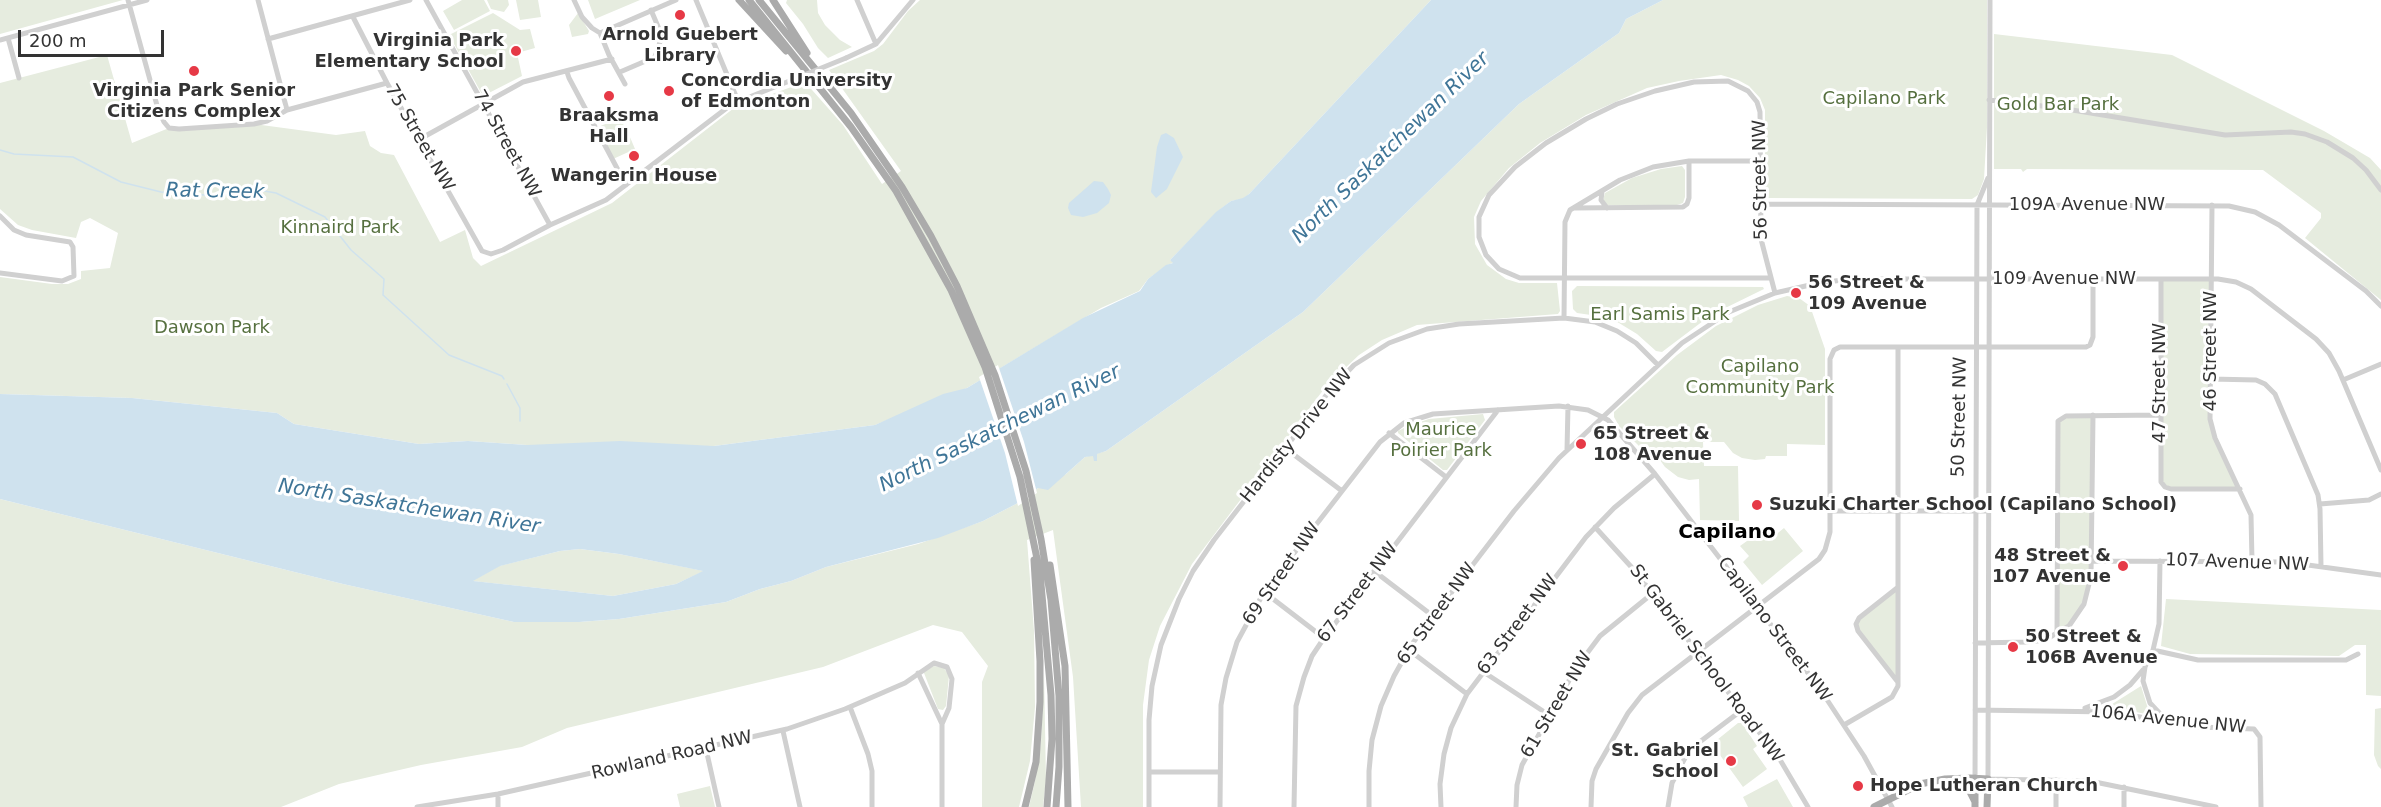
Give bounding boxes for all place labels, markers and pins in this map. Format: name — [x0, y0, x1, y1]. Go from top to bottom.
marker: Arnold Guebert Library — [673, 8, 687, 22]
place label: Arnold Guebert Library — [602, 24, 758, 66]
place label: Virginia Park Elementary School — [315, 30, 504, 72]
marker: Virginia Park Elementary School — [509, 44, 523, 58]
marker: Virginia Park Senior Citizens Complex — [187, 64, 201, 78]
place label: Concordia University of Edmonton — [681, 70, 892, 112]
place label: Virginia Park Senior Citizens Complex — [93, 80, 295, 122]
marker: Concordia University of Edmonton — [662, 84, 676, 98]
marker: Braaksma Hall — [602, 89, 616, 103]
place label: Braaksma Hall — [559, 105, 659, 148]
marker: Wangerin House — [627, 149, 641, 163]
place label: Wangerin House — [551, 165, 717, 187]
place label: 56 Street & 109 Avenue — [1808, 272, 1927, 314]
marker: 56 Street & 109 Avenue — [1789, 286, 1803, 300]
place label: 65 Street & 108 Avenue — [1593, 423, 1712, 466]
marker: 65 Street & 108 Avenue — [1574, 437, 1588, 451]
place label: Suzuki Charter School (Capilano School) — [1769, 494, 2177, 516]
marker: Suzuki Charter School (Capilano School) — [1750, 498, 1764, 512]
place label: 48 Street & 107 Avenue — [1992, 545, 2111, 588]
marker: 48 Street & 107 Avenue — [2116, 559, 2130, 573]
place label: 50 Street & 106B Avenue — [2025, 626, 2158, 668]
marker: 50 Street & 106B Avenue — [2006, 640, 2020, 654]
place label: St. Gabriel School — [1611, 740, 1719, 783]
marker: St. Gabriel School — [1724, 754, 1738, 768]
place label: Hope Lutheran Church — [1870, 775, 2098, 797]
marker: Hope Lutheran Church — [1851, 779, 1865, 793]

